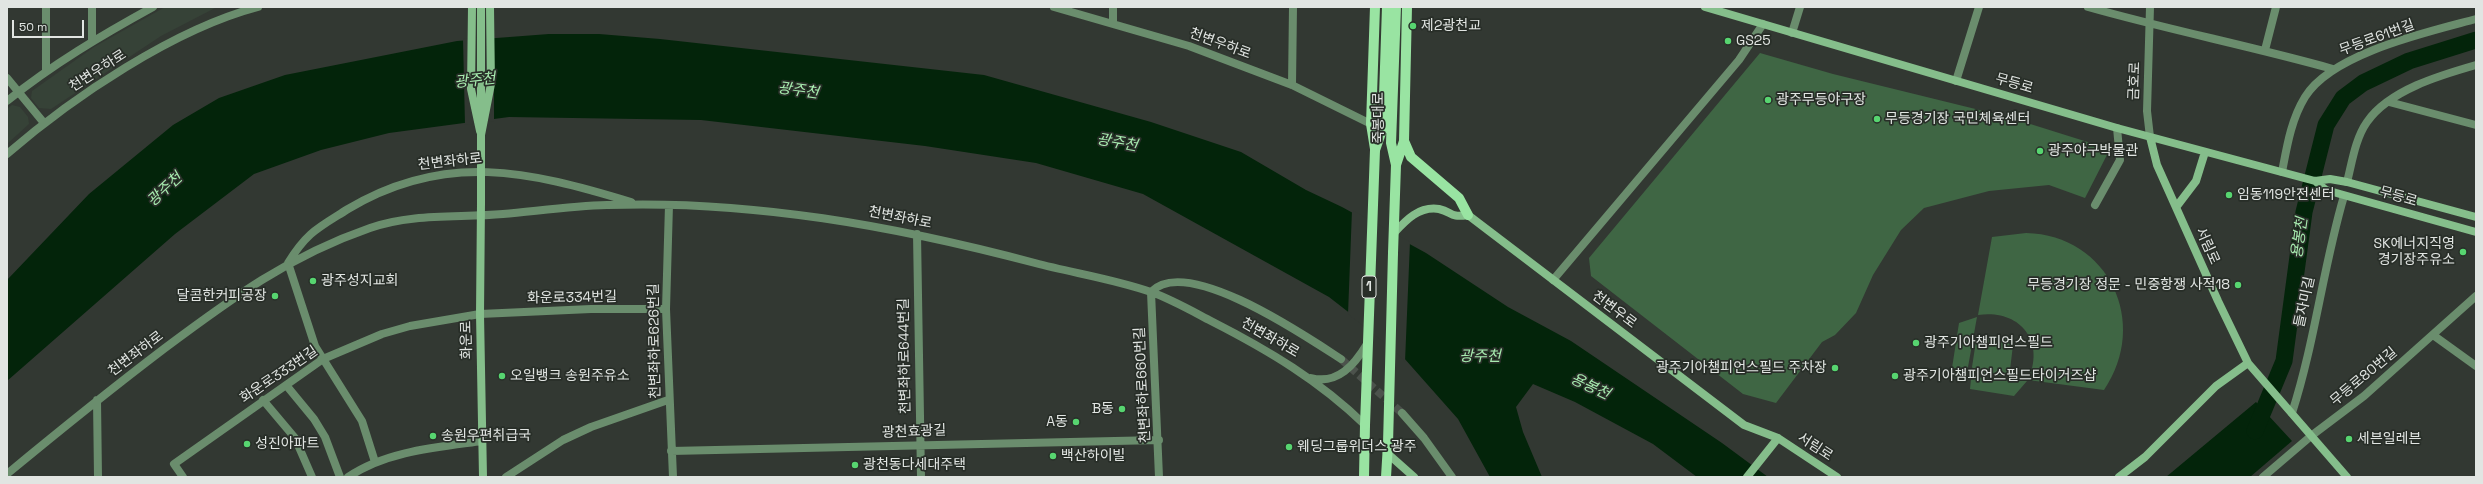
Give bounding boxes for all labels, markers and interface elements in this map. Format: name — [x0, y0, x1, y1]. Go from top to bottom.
scale bar — [14, 12, 86, 38]
street label: 무등로61번길 — [2337, 17, 2417, 59]
place label: 제2광천교 — [1421, 18, 1481, 34]
text: 50 m — [19, 19, 47, 35]
marker: 제2광천교 — [1408, 21, 1418, 31]
street label: 천변우하로 — [1187, 25, 1253, 63]
place label: GS25 — [1736, 33, 1771, 49]
marker: GS25 — [1723, 36, 1733, 46]
street label: 천변우하로 — [66, 46, 130, 96]
street label: 금호로 — [2126, 61, 2144, 101]
water label: 광주천 — [453, 70, 497, 92]
street label: 무등로 — [1993, 71, 2035, 97]
water label: 광주천 — [776, 79, 820, 103]
street label: 죽봉대로 — [1371, 92, 1387, 144]
place label: 광주무등야구장 — [1776, 92, 1866, 108]
marker: 광주무등야구장 — [1763, 95, 1773, 105]
place label: 무등경기장 국민체육센터 — [1885, 111, 2030, 127]
marker: 무등경기장 국민체육센터 — [1872, 114, 1882, 124]
water label: 광주천 — [1095, 131, 1139, 155]
place label: 광주야구박물관 — [2048, 143, 2138, 159]
marker: 광주야구박물관 — [2035, 146, 2045, 156]
street label: 천변좌하로 — [417, 150, 483, 174]
water label: 광주천 — [144, 169, 186, 211]
street label: 무등로 — [2377, 184, 2419, 210]
place label: 임동119안전센터 — [2237, 187, 2335, 203]
marker: 임동119안전센터 — [2224, 190, 2234, 200]
street label: 천변좌하로 — [867, 204, 933, 232]
water label: 용봉천 — [2288, 216, 2312, 260]
street label: 서림로 — [2191, 225, 2223, 267]
place label: SK에너지직영 경기장주유소 — [2373, 236, 2455, 268]
marker: SK에너지직영 경기장주유소 — [2458, 247, 2468, 257]
place label: 광주성지교회 — [321, 273, 398, 289]
street label: 들자미길 — [2291, 275, 2319, 329]
marker: 광주성지교회 — [308, 276, 318, 286]
road number: 1 — [1362, 276, 1376, 298]
place label: 무등경기장 정문 - 민중항쟁 사적18 — [2027, 277, 2230, 293]
marker: 무등경기장 정문 - 민중항쟁 사적18 — [2233, 280, 2243, 290]
street label: 천변좌하로626번길 — [646, 283, 664, 399]
place label: 달콤한커피공장 — [177, 288, 267, 304]
street label: 천변우로 — [1588, 288, 1640, 332]
street label: 화운로334번길 — [527, 289, 617, 307]
marker: 달콤한커피공장 — [270, 291, 280, 301]
street label: 천변좌하로644번길 — [896, 298, 914, 414]
street label: 천변좌하로 — [1238, 315, 1302, 361]
street label: 화운로 — [458, 321, 476, 359]
street label: 천변좌하로660번길 — [1132, 327, 1154, 443]
street label: 천변좌하로 — [105, 328, 167, 380]
place label: 광주기아챔피언스필드 — [1924, 335, 2053, 351]
marker: 광주기아챔피언스필드 — [1911, 338, 1921, 348]
street label: 화운로333번길 — [237, 343, 321, 407]
street label: 무등로80번길 — [2327, 344, 2401, 410]
water label: 광주천 — [1459, 348, 1501, 366]
place label: 광주기아챔피언스필드 주차장 — [1656, 360, 1827, 376]
marker: 광주기아챔피언스필드 주차장 — [1830, 363, 1840, 373]
place label: 오일뱅크 송원주유소 — [510, 368, 630, 384]
place label: 광주기아챔피언스필드타이거즈샵 — [1903, 368, 2096, 384]
water label: 용봉천 — [1567, 370, 1613, 404]
marker: 오일뱅크 송원주유소 — [497, 371, 507, 381]
marker: 광주기아챔피언스필드타이거즈샵 — [1890, 371, 1900, 381]
place label: B동 — [1092, 401, 1114, 417]
marker: B동 — [1117, 404, 1127, 414]
place label: A동 — [1046, 414, 1068, 430]
marker: A동 — [1071, 417, 1081, 427]
street label: 광천효광길 — [882, 422, 946, 442]
place label: 송원우편취급국 — [441, 428, 531, 444]
street label: 서림로 — [1794, 429, 1836, 465]
marker: 송원우편취급국 — [428, 431, 438, 441]
place label: 세븐일레븐 — [2357, 431, 2421, 447]
marker: 세븐일레븐 — [2344, 434, 2354, 444]
place label: 성진아파트 — [255, 436, 319, 452]
marker: 성진아파트 — [242, 439, 252, 449]
place label: 웨딩그룹위더스 광주 — [1297, 439, 1417, 455]
marker: 웨딩그룹위더스 광주 — [1284, 442, 1294, 452]
place label: 백산하이빌 — [1061, 448, 1125, 464]
marker: 백산하이빌 — [1048, 451, 1058, 461]
place label: 광천동다세대주택 — [863, 457, 966, 473]
marker: 광천동다세대주택 — [850, 460, 860, 470]

